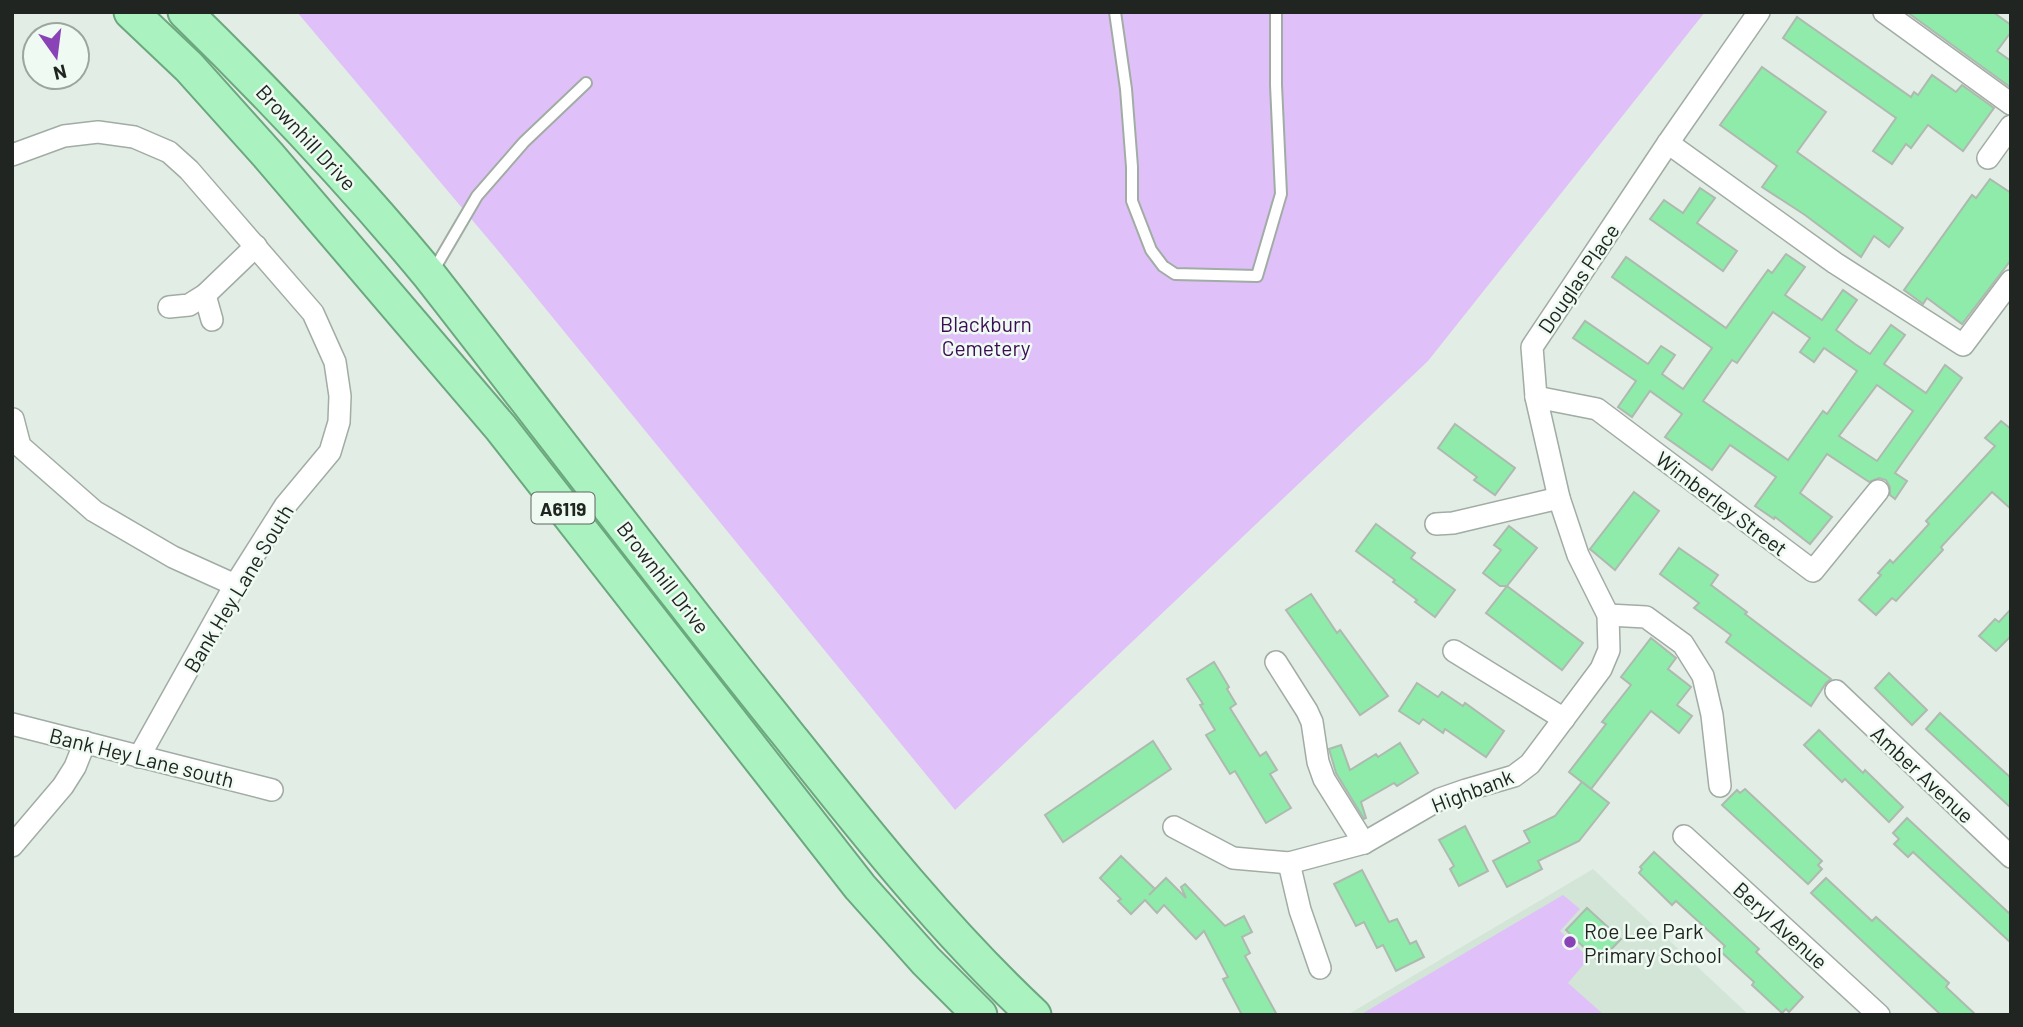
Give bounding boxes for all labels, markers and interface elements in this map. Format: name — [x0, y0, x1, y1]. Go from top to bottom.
north arrow — [21, 21, 91, 91]
text: N — [51, 60, 69, 86]
street label: Brownhill Drive — [252, 79, 362, 195]
street label: Douglas Place — [1532, 218, 1624, 338]
park label: Blackburn Cemetery — [940, 311, 1032, 360]
street label: Wimberley Street — [1651, 445, 1793, 561]
road number: A6119 — [532, 492, 594, 524]
street label: Bank Hey Lane South — [178, 499, 298, 677]
street label: Brownhill Drive — [612, 516, 716, 638]
street label: Amber Avenue — [1867, 720, 1979, 828]
street label: Bank Hey Lane south — [47, 722, 237, 792]
street label: Highbank — [1428, 763, 1516, 817]
street label: Beryl Avenue — [1729, 876, 1833, 974]
place label: Roe Lee Park Primary School — [1584, 918, 1722, 967]
marker: Roe Lee Park Primary School — [1562, 934, 1578, 950]

